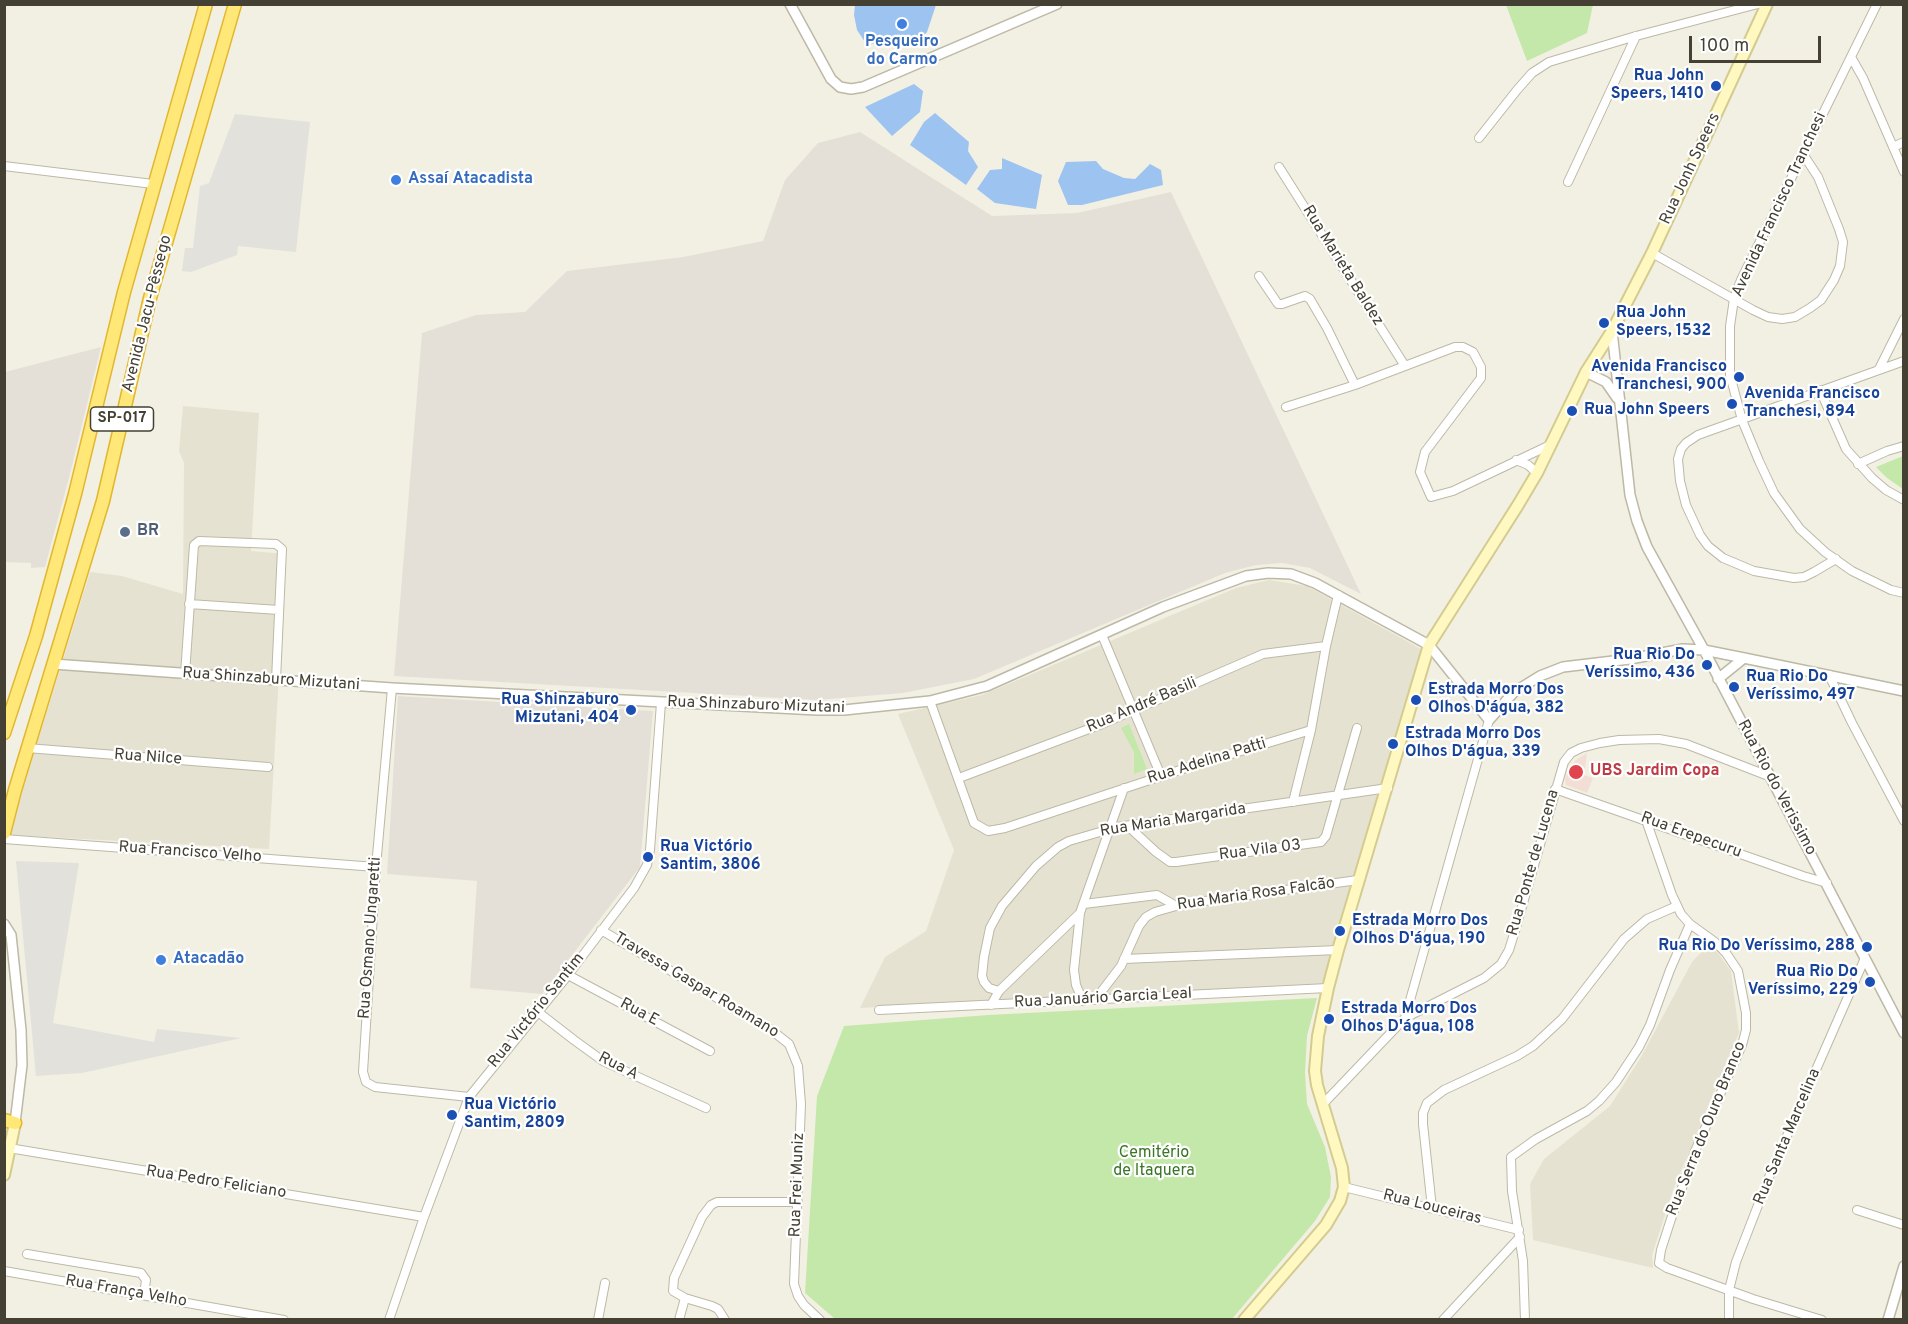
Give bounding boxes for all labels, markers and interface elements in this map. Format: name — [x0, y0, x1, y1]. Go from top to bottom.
marker: Pesqueiro do Carmo — [895, 17, 909, 31]
scale bar — [1692, 24, 1824, 62]
place label: Pesqueiro do Carmo — [865, 33, 939, 71]
text: 100 m — [1700, 35, 1749, 58]
place label: Rua John Speers, 1410 — [1611, 67, 1704, 105]
marker: Rua John Speers, 1410 — [1709, 79, 1723, 93]
street label: Avenida Francisco Tranchesi — [1729, 109, 1831, 301]
street label: Rua Jonh Speers — [1657, 110, 1725, 228]
place label: Assaí Atacadista — [408, 170, 533, 190]
marker: Assaí Atacadista — [389, 173, 403, 187]
street label: Rua Marieta Baldez — [1297, 202, 1387, 330]
street label: Avenida Jacu-Pêssego — [119, 233, 177, 395]
place label: Rua John Speers, 1532 — [1616, 304, 1711, 342]
marker: Rua John Speers, 1532 — [1597, 316, 1611, 330]
place label: Avenida Francisco Tranchesi, 900 — [1591, 358, 1727, 396]
marker: Avenida Francisco Tranchesi, 900 — [1732, 370, 1746, 384]
place label: Avenida Francisco Tranchesi, 894 — [1744, 385, 1880, 423]
marker: Avenida Francisco Tranchesi, 894 — [1725, 397, 1739, 411]
place label: Rua John Speers — [1584, 401, 1710, 421]
marker: Rua John Speers — [1565, 404, 1579, 418]
road number: SP-017 — [90, 407, 154, 431]
place label: BR — [137, 522, 159, 542]
marker: BR — [118, 525, 132, 539]
place label: Rua Rio Do Veríssimo, 436 — [1585, 646, 1695, 684]
marker: Rua Rio Do Veríssimo, 436 — [1700, 658, 1714, 672]
street label: Rua Shinzaburo Mizutani — [182, 664, 360, 696]
place label: Rua Rio Do Veríssimo, 497 — [1746, 668, 1855, 706]
street label: Rua André Basili — [1084, 674, 1200, 738]
marker: Rua Rio Do Veríssimo, 497 — [1727, 680, 1741, 694]
place label: Estrada Morro Dos Olhos D'água, 382 — [1428, 681, 1564, 719]
place label: Rua Shinzaburo Mizutani, 404 — [501, 691, 619, 729]
street label: Rua Shinzaburo Mizutani — [667, 693, 845, 719]
marker: Estrada Morro Dos Olhos D'água, 382 — [1409, 693, 1423, 707]
marker: Rua Shinzaburo Mizutani, 404 — [624, 703, 638, 717]
street label: Rua Rio do Verissimo — [1732, 717, 1820, 859]
place label: Estrada Morro Dos Olhos D'água, 339 — [1405, 725, 1541, 763]
street label: Rua Adelina Patti — [1145, 735, 1269, 789]
marker: Estrada Morro Dos Olhos D'água, 339 — [1386, 737, 1400, 751]
street label: Rua Nilce — [113, 746, 183, 770]
place label: UBS Jardim Copa — [1590, 762, 1720, 782]
marker: UBS Jardim Copa — [1567, 763, 1585, 781]
street label: Rua Ponte de Lucena — [1504, 788, 1564, 938]
street label: Rua Maria Margarida — [1099, 800, 1247, 842]
street label: Rua Erepecuru — [1638, 809, 1744, 863]
street label: Rua Vila 03 — [1218, 836, 1302, 866]
street label: Rua Francisco Velho — [118, 838, 262, 868]
place label: Rua Victório Santim, 3806 — [660, 838, 761, 876]
marker: Rua Victório Santim, 3806 — [641, 850, 655, 864]
street label: Rua Osmano Ungaretti — [356, 856, 386, 1020]
street label: Rua Maria Rosa Falcão — [1176, 874, 1336, 916]
place label: Estrada Morro Dos Olhos D'água, 190 — [1352, 912, 1488, 950]
marker: Estrada Morro Dos Olhos D'água, 190 — [1333, 924, 1347, 938]
street label: Travessa Gaspar Roamano — [610, 929, 782, 1043]
place label: Rua Rio Do Veríssimo, 288 — [1658, 937, 1855, 957]
marker: Rua Rio Do Veríssimo, 288 — [1860, 940, 1874, 954]
place label: Atacadão — [173, 950, 244, 970]
street label: Rua Victório Santim — [485, 950, 589, 1072]
marker: Atacadão — [154, 953, 168, 967]
place label: Rua Rio Do Veríssimo, 229 — [1748, 963, 1858, 1001]
marker: Rua Rio Do Veríssimo, 229 — [1863, 975, 1877, 989]
street label: Rua Januário Garcia Leal — [1014, 985, 1192, 1013]
street label: Rua E — [616, 995, 662, 1031]
place label: Estrada Morro Dos Olhos D'água, 108 — [1341, 1000, 1477, 1038]
marker: Estrada Morro Dos Olhos D'água, 108 — [1322, 1012, 1336, 1026]
street label: Rua Serra do Ouro Branco — [1663, 1039, 1751, 1219]
street label: Rua A — [595, 1049, 641, 1085]
street label: Rua Santa Marcelina — [1751, 1066, 1825, 1208]
place label: Rua Victório Santim, 2809 — [464, 1096, 565, 1134]
marker: Rua Victório Santim, 2809 — [445, 1108, 459, 1122]
street label: Rua Frei Muniz — [787, 1132, 809, 1238]
park label: Cemitério de Itaquera — [1113, 1144, 1195, 1182]
street label: Rua Pedro Feliciano — [145, 1162, 287, 1204]
street label: Rua Louceiras — [1381, 1186, 1483, 1230]
street label: Rua França Velho — [64, 1272, 188, 1312]

